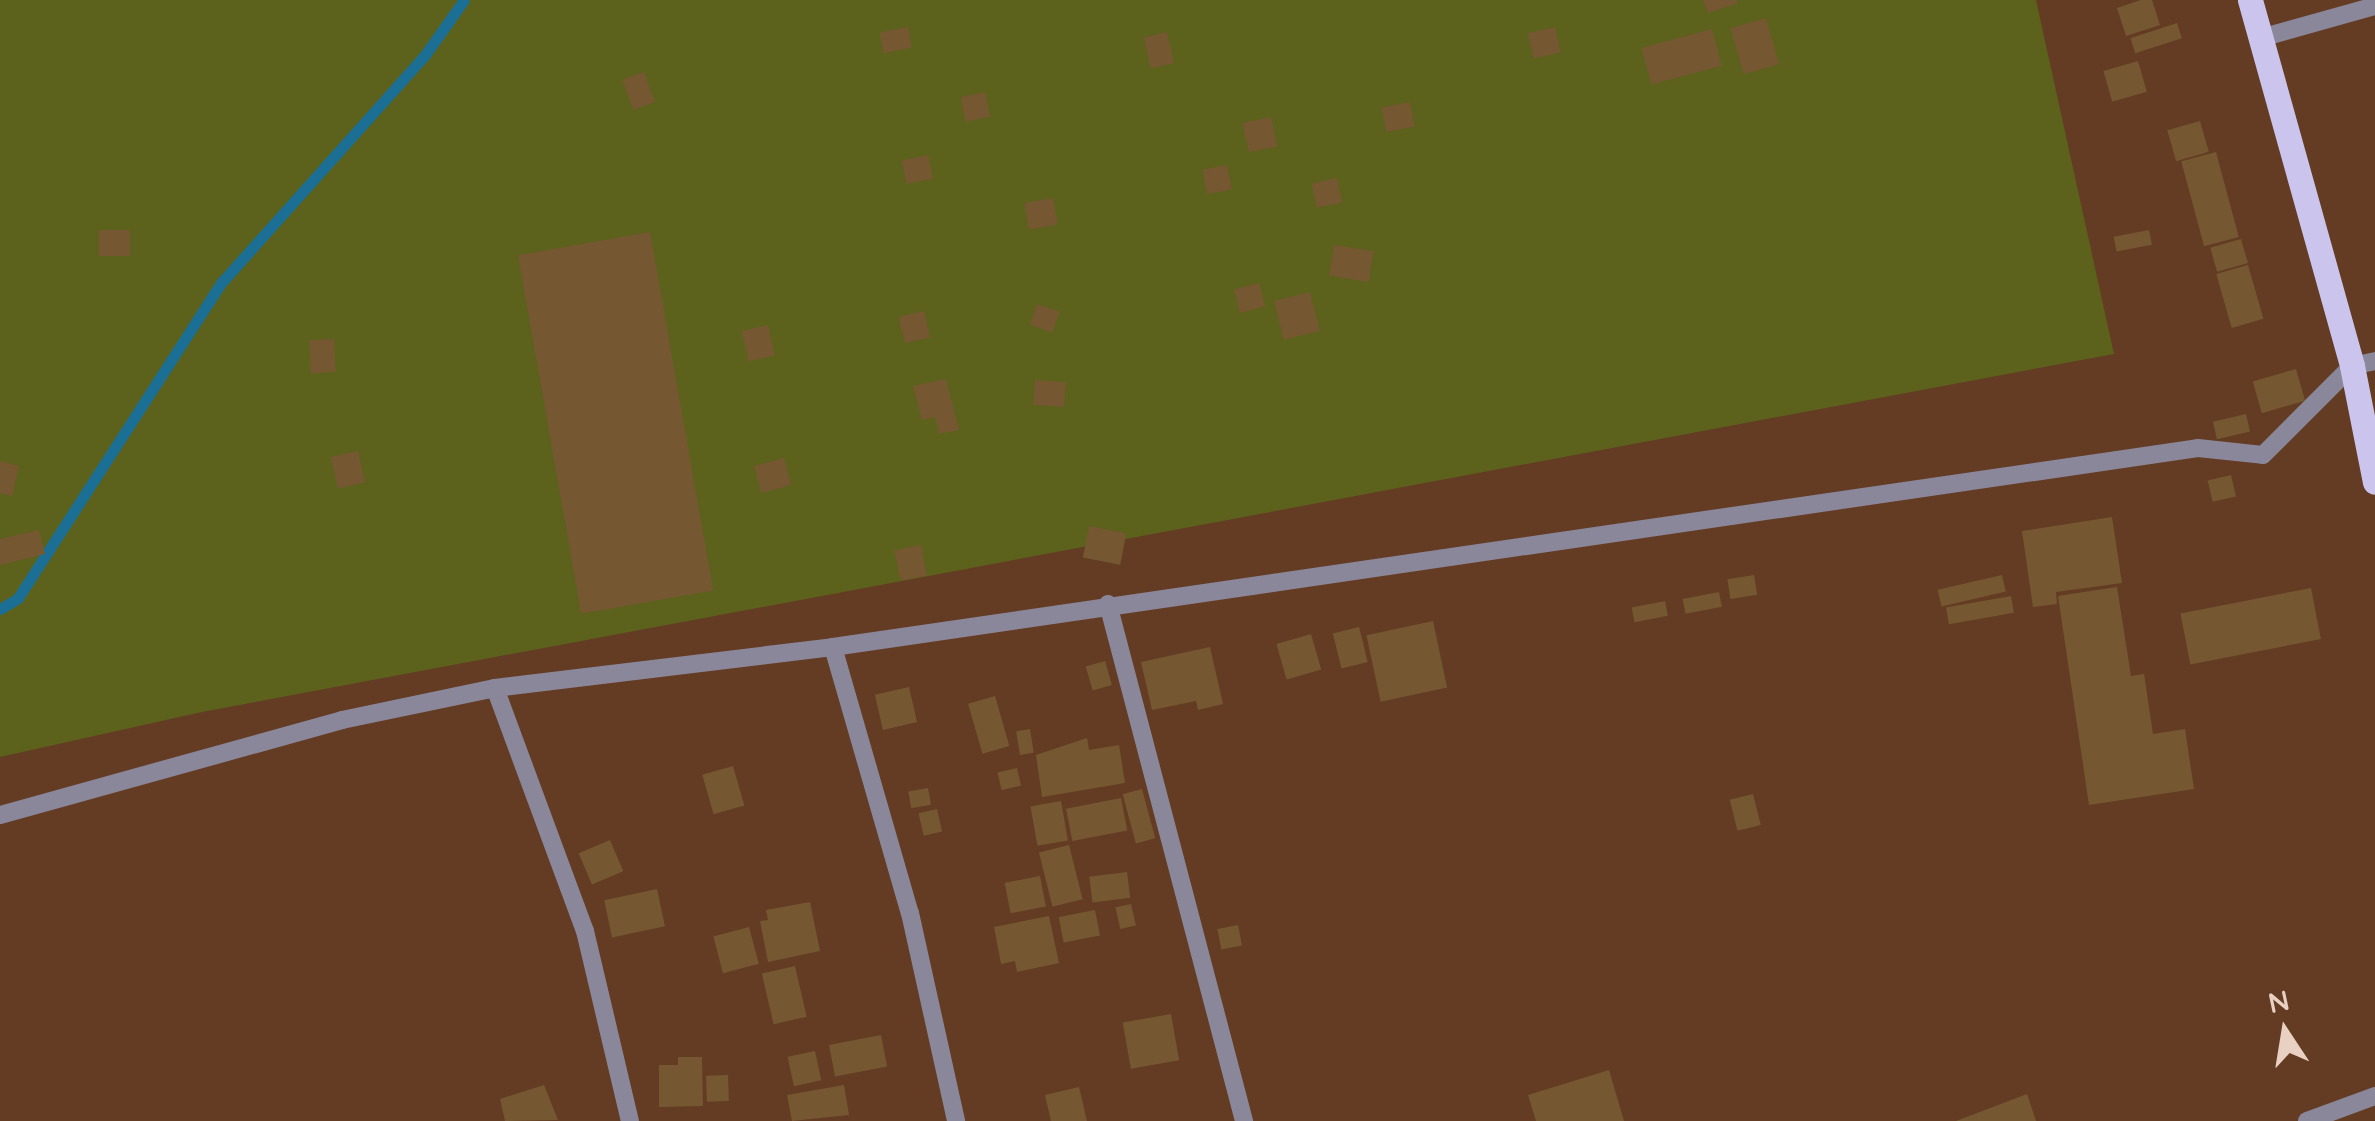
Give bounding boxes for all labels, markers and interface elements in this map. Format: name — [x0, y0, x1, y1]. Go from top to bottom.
north arrow — [2235, 981, 2335, 1081]
text: N — [2265, 982, 2292, 1020]

